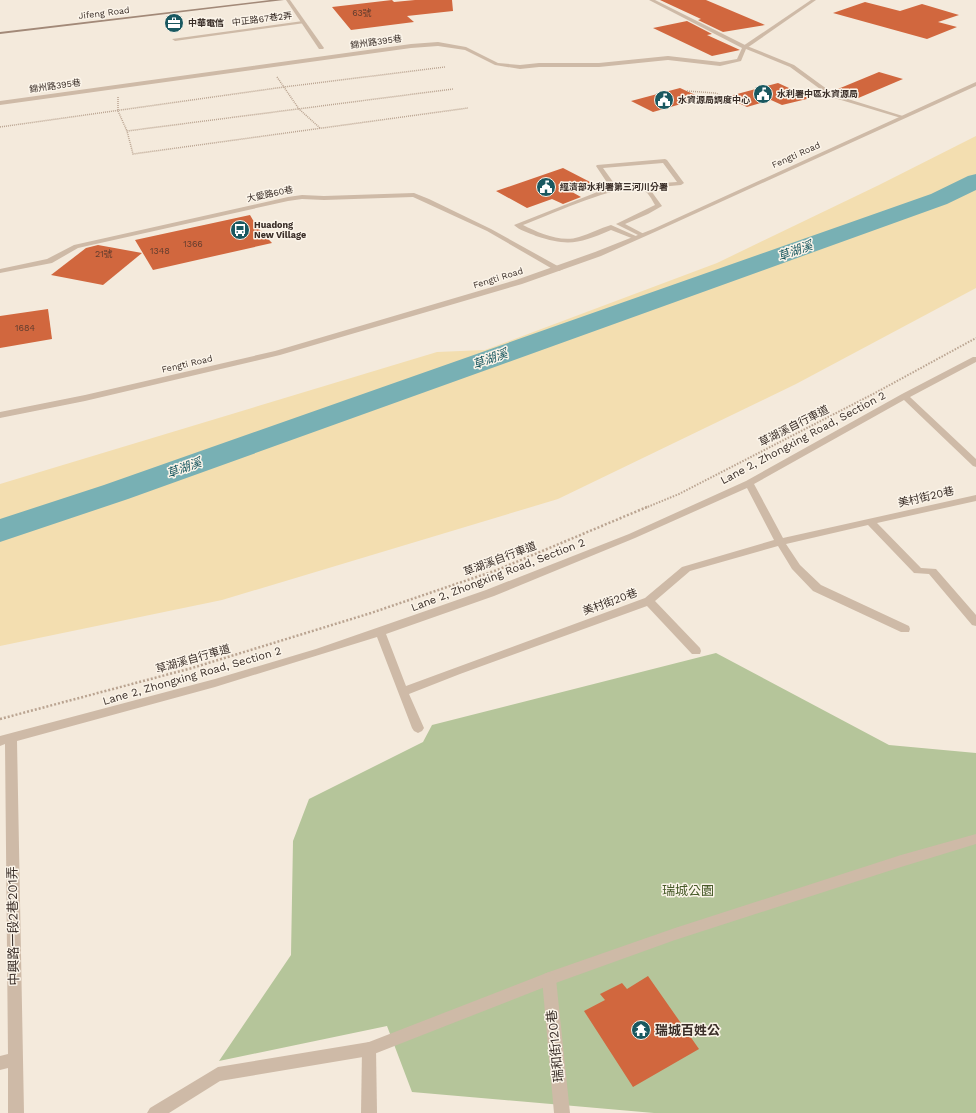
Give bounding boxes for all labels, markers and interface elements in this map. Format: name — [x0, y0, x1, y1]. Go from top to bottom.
street label: Jifeng Road — [78, 5, 130, 21]
house number: 63號 — [352, 8, 372, 18]
street label: 中正路67巷2弄 — [231, 10, 293, 28]
office icon: 中華電信 — [163, 12, 185, 34]
place label: 中華電信 — [188, 18, 224, 28]
street label: 錦州路395巷 — [349, 32, 402, 51]
street label: 錦州路395巷 — [28, 76, 81, 95]
public building icon: 水利署中區水資源局 — [752, 83, 774, 105]
public building icon: 水資源局調度中心 — [653, 89, 675, 111]
place label: 水利署中區水資源局 — [777, 89, 858, 99]
place label: 水資源局調度中心 — [678, 95, 750, 105]
street label: Fengti Road — [770, 140, 822, 170]
public building icon: 經濟部水利署第三河川分署 — [535, 176, 557, 198]
place label: 經濟部水利署第三河川分署 — [560, 182, 668, 192]
street label: 大愛路60巷 — [246, 184, 294, 204]
bus stop icon: Huadong New Village — [229, 219, 251, 241]
place label: Huadong New Village — [254, 220, 306, 240]
water label: 草湖溪 — [776, 238, 816, 264]
house number: 1366 — [183, 239, 203, 249]
house number: 1348 — [150, 246, 170, 256]
house number: 21號 — [95, 249, 113, 259]
street label: Fengti Road — [472, 266, 524, 290]
house number: 1684 — [15, 323, 36, 333]
water label: 草湖溪 — [471, 346, 511, 372]
street label: Fengti Road — [161, 353, 213, 375]
street label: Lane 2, Zhongxing Road, Section 2 — [718, 389, 888, 487]
street label: 草湖溪自行車道 — [757, 403, 831, 449]
water label: 草湖溪 — [165, 455, 205, 481]
street label: 美村街20巷 — [897, 484, 955, 510]
street label: Lane 2, Zhongxing Road, Section 2 — [409, 536, 587, 614]
street label: 草湖溪自行車道 — [462, 539, 538, 579]
street label: 美村街20巷 — [581, 586, 639, 618]
street label: 草湖溪自行車道 — [154, 642, 232, 676]
street label: Lane 2, Zhongxing Road, Section 2 — [101, 644, 283, 708]
street label: 中興路一段2巷201弄 — [4, 866, 22, 986]
park label: 瑞城公園 — [662, 883, 714, 898]
street label: 瑞和街120巷 — [544, 1009, 566, 1083]
temple icon: 瑞城百姓公 — [630, 1019, 652, 1041]
place label: 瑞城百姓公 — [655, 1023, 720, 1038]

